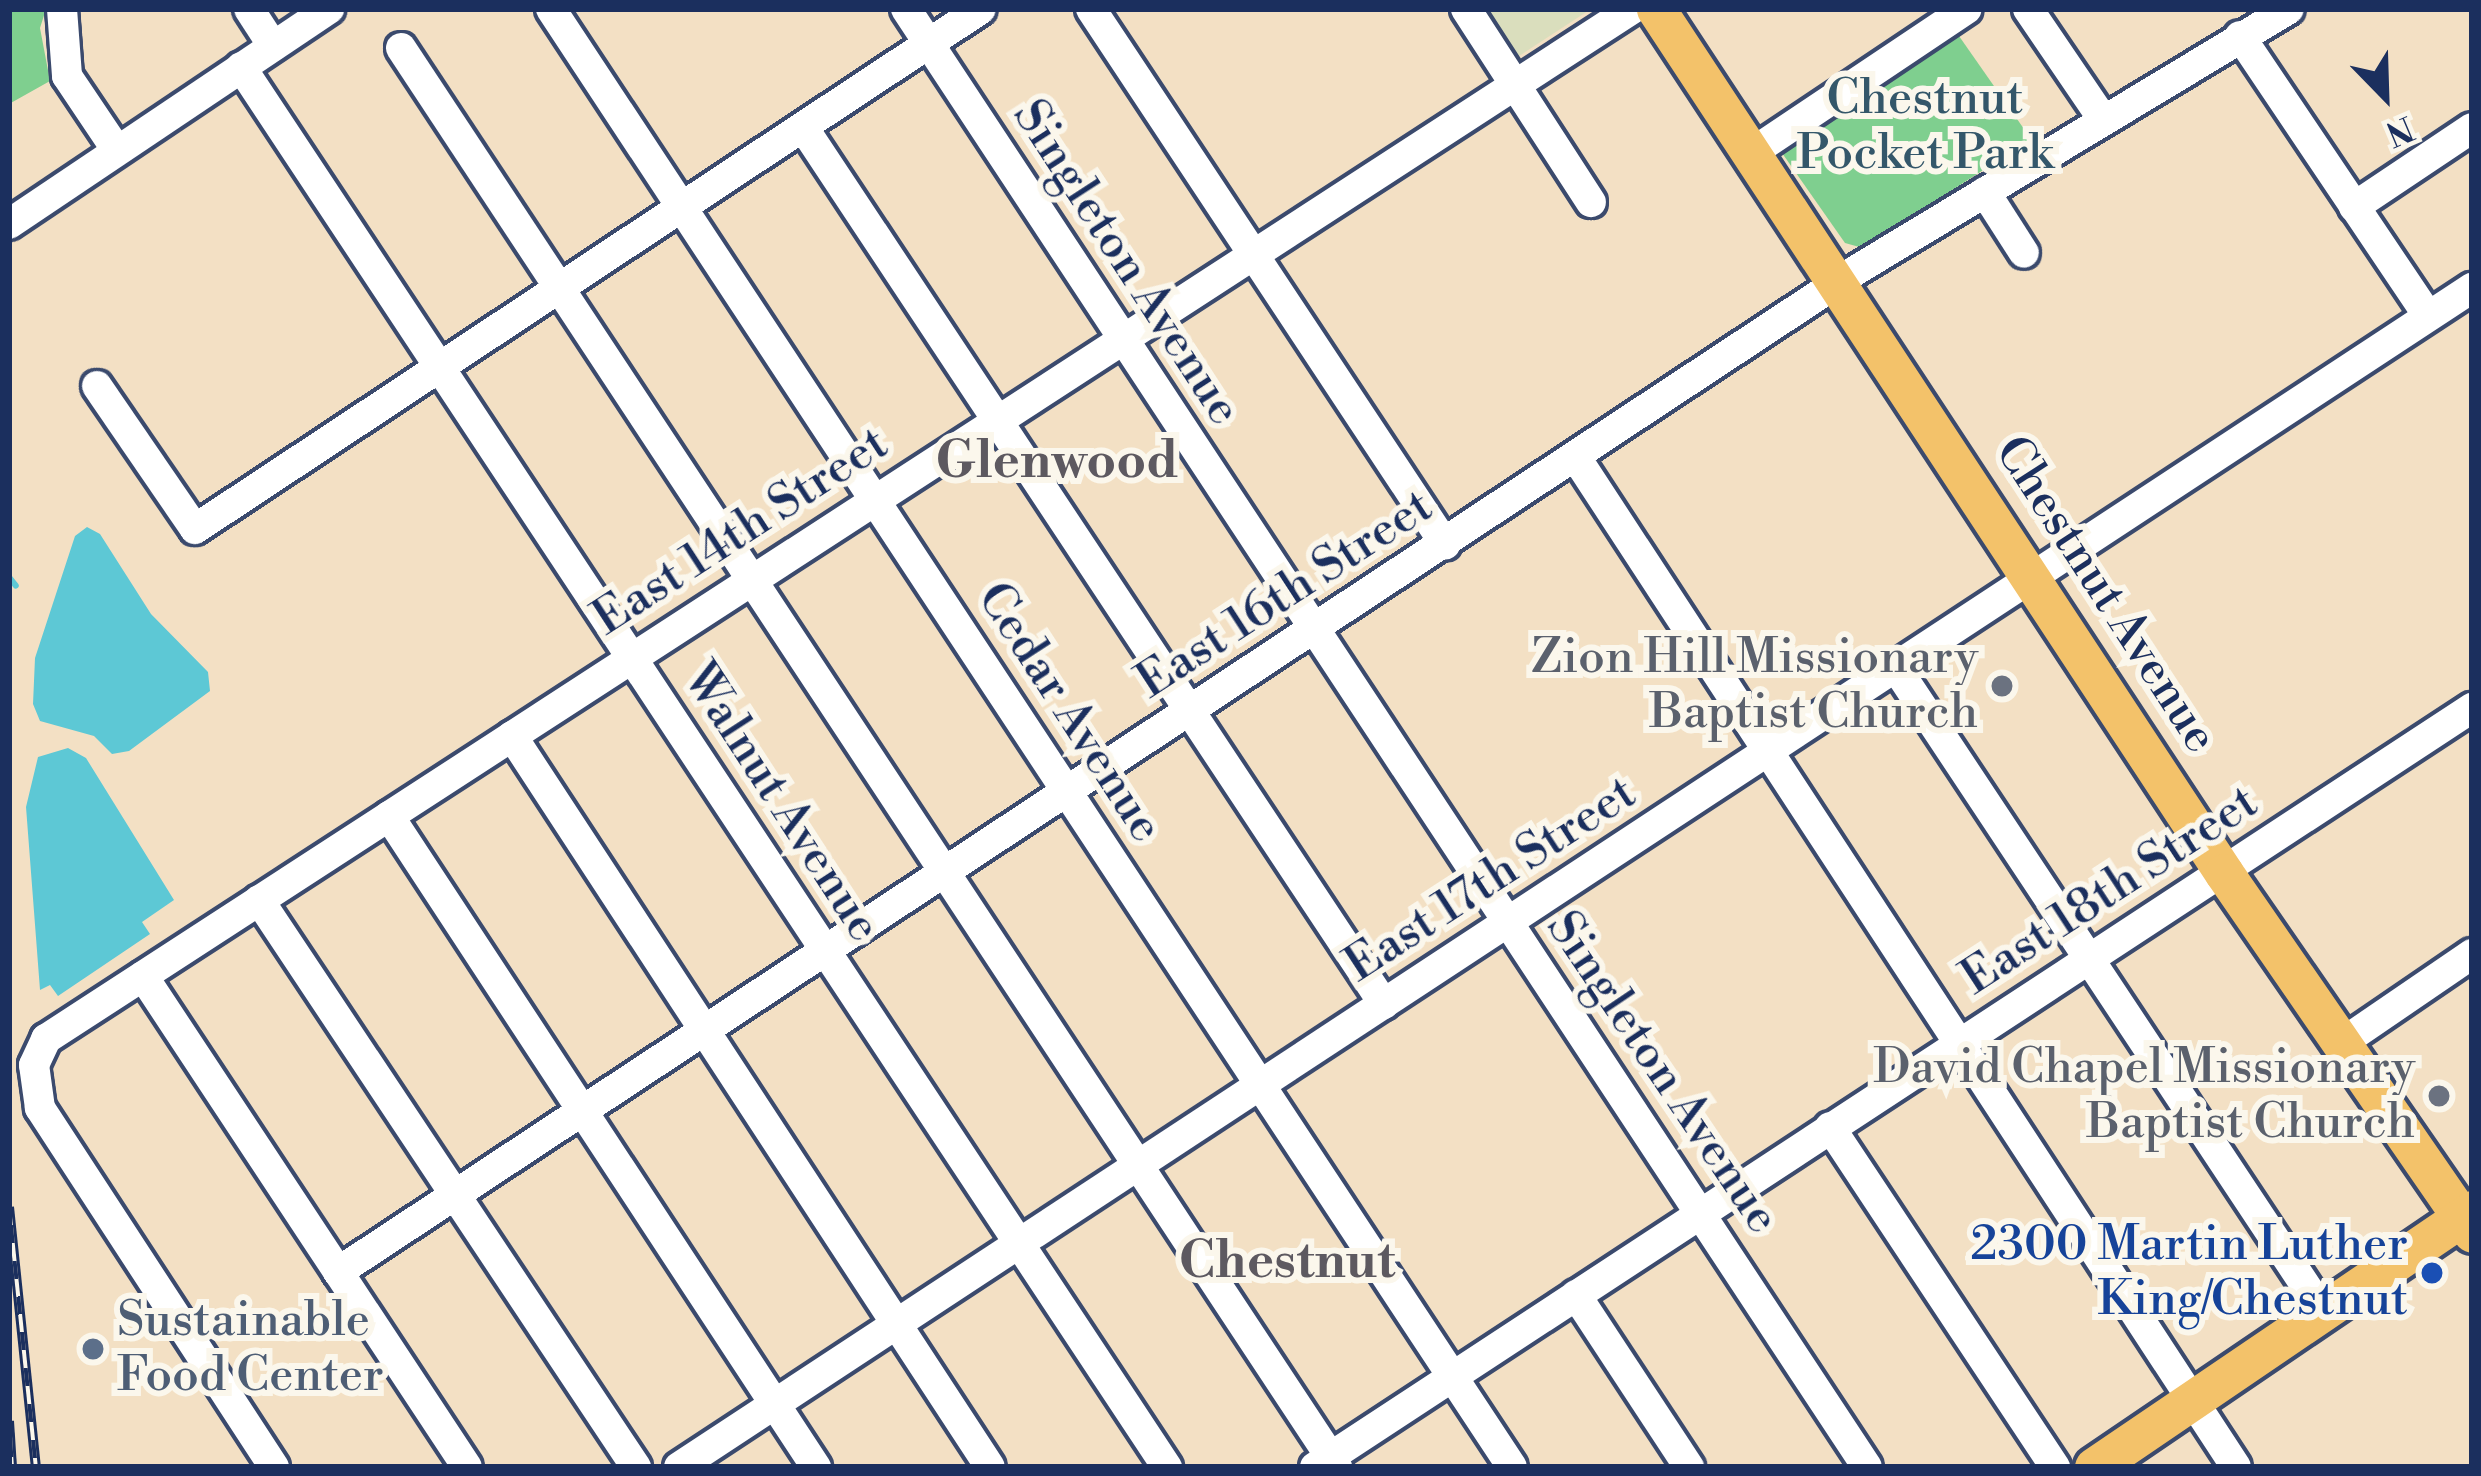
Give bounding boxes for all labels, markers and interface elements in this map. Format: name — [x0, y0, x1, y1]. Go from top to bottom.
north arrow — [2325, 36, 2445, 156]
park label: Chestnut Pocket Park — [1797, 70, 2053, 183]
street label: Singleton Avenue — [1000, 90, 1252, 436]
text: N — [2379, 106, 2419, 154]
street label: East 14th Street — [583, 415, 899, 649]
street label: Chestnut Avenue — [1981, 426, 2229, 764]
district label: Glenwood — [935, 431, 1179, 493]
street label: East 16th Street — [1127, 478, 1443, 712]
street label: Cedar Avenue — [964, 573, 1174, 853]
place label: Zion Hill Missionary Baptist Church — [1531, 629, 1978, 742]
street label: Walnut Avenue — [670, 653, 892, 953]
marker: Zion Hill Missionary Baptist Church — [1989, 673, 2015, 699]
street label: East 17th Street — [1335, 765, 1647, 995]
street label: East 18th Street — [1951, 774, 2269, 1008]
street label: Singleton Avenue — [1533, 901, 1791, 1245]
place label: David Chapel Missionary Baptist Church — [1873, 1039, 2415, 1152]
marker: David Chapel Missionary Baptist Church — [2426, 1083, 2452, 1109]
place label: 2300 Martin Luther King/Chestnut — [1970, 1216, 2408, 1329]
district label: Chestnut — [1179, 1231, 1395, 1293]
marker: 2300 Martin Luther King/Chestnut — [2419, 1260, 2445, 1286]
place label: Sustainable Food Center — [117, 1292, 384, 1405]
marker: Sustainable Food Center — [80, 1336, 106, 1362]

